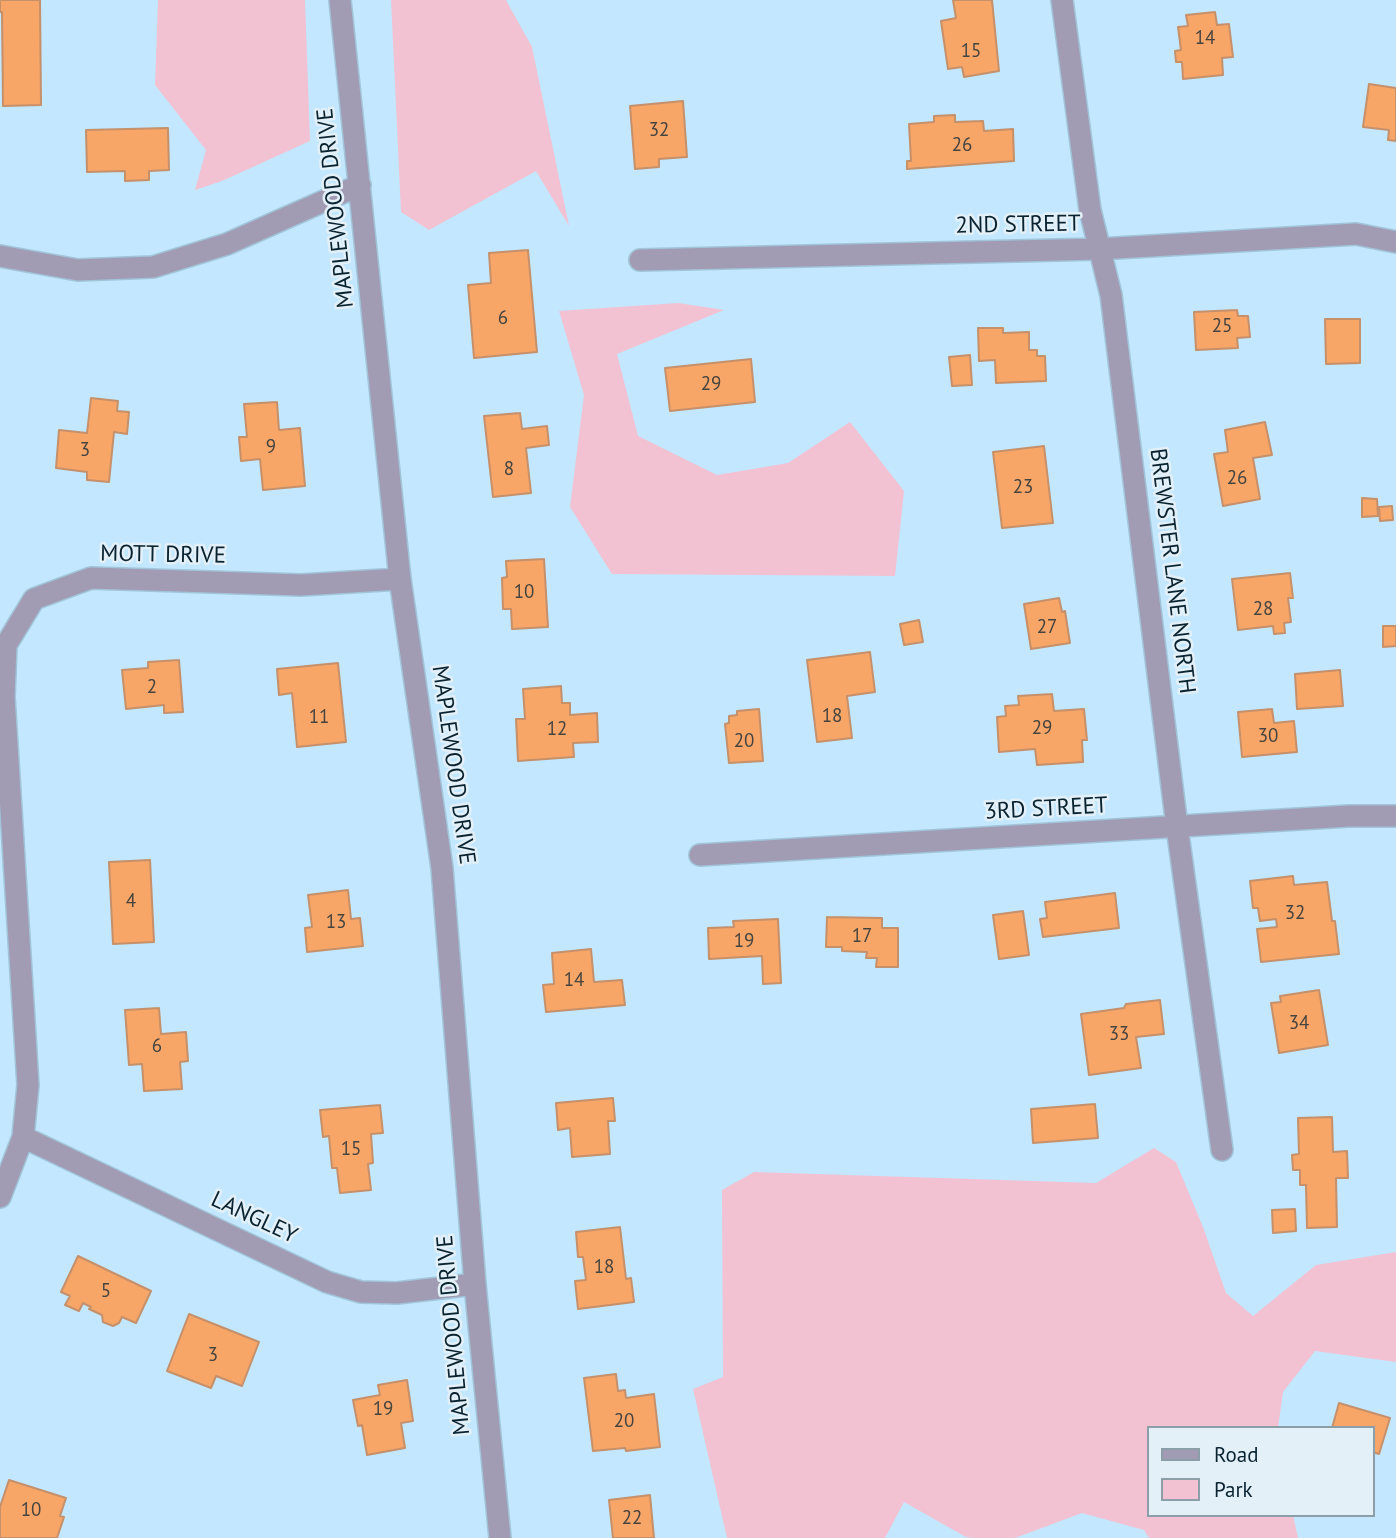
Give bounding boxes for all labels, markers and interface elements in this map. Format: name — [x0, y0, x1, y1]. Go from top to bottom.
house number: 14 — [1195, 28, 1215, 50]
house number: 15 — [961, 41, 981, 63]
street label: MAPLEWOOD DRIVE — [312, 107, 360, 309]
house number: 32 — [649, 120, 669, 142]
house number: 26 — [952, 135, 972, 157]
street label: 2ND STREET — [955, 210, 1081, 240]
house number: 6 — [498, 308, 508, 330]
house number: 25 — [1212, 316, 1232, 338]
house number: 29 — [701, 374, 721, 396]
house number: 9 — [266, 437, 276, 459]
house number: 3 — [80, 440, 90, 462]
street label: BREWSTER LANE NORTH — [1143, 447, 1201, 695]
house number: 8 — [504, 459, 514, 481]
house number: 26 — [1227, 468, 1247, 490]
house number: 23 — [1013, 477, 1033, 499]
street label: MOTT DRIVE — [100, 540, 226, 570]
house number: 10 — [514, 582, 534, 604]
house number: 28 — [1253, 599, 1273, 621]
house number: 27 — [1037, 617, 1057, 639]
street label: MAPLEWOOD DRIVE — [425, 664, 481, 866]
house number: 2 — [147, 677, 157, 699]
house number: 18 — [822, 706, 842, 728]
house number: 11 — [309, 707, 329, 729]
house number: 29 — [1032, 718, 1052, 740]
house number: 12 — [547, 719, 567, 741]
house number: 30 — [1258, 726, 1278, 748]
house number: 20 — [734, 731, 754, 753]
street label: 3RD STREET — [984, 792, 1108, 826]
house number: 4 — [126, 891, 136, 913]
house number: 32 — [1285, 903, 1305, 925]
house number: 13 — [326, 912, 346, 934]
house number: 17 — [852, 926, 872, 948]
house number: 19 — [734, 931, 754, 953]
house number: 14 — [564, 970, 584, 992]
house number: 34 — [1289, 1013, 1309, 1035]
house number: 33 — [1109, 1024, 1129, 1046]
house number: 6 — [152, 1036, 162, 1058]
house number: 15 — [341, 1139, 361, 1161]
street label: LANGLEY — [206, 1186, 302, 1250]
street label: MAPLEWOOD DRIVE — [432, 1234, 476, 1436]
house number: 18 — [594, 1257, 614, 1279]
house number: 5 — [101, 1281, 111, 1303]
house number: 3 — [208, 1345, 218, 1367]
house number: 19 — [373, 1399, 393, 1421]
house number: 20 — [614, 1411, 634, 1433]
legend — [1148, 1426, 1375, 1517]
text: Road — [1214, 1441, 1258, 1468]
text: Park — [1214, 1476, 1253, 1503]
house number: 10 — [21, 1500, 41, 1522]
house number: 22 — [622, 1508, 642, 1530]

